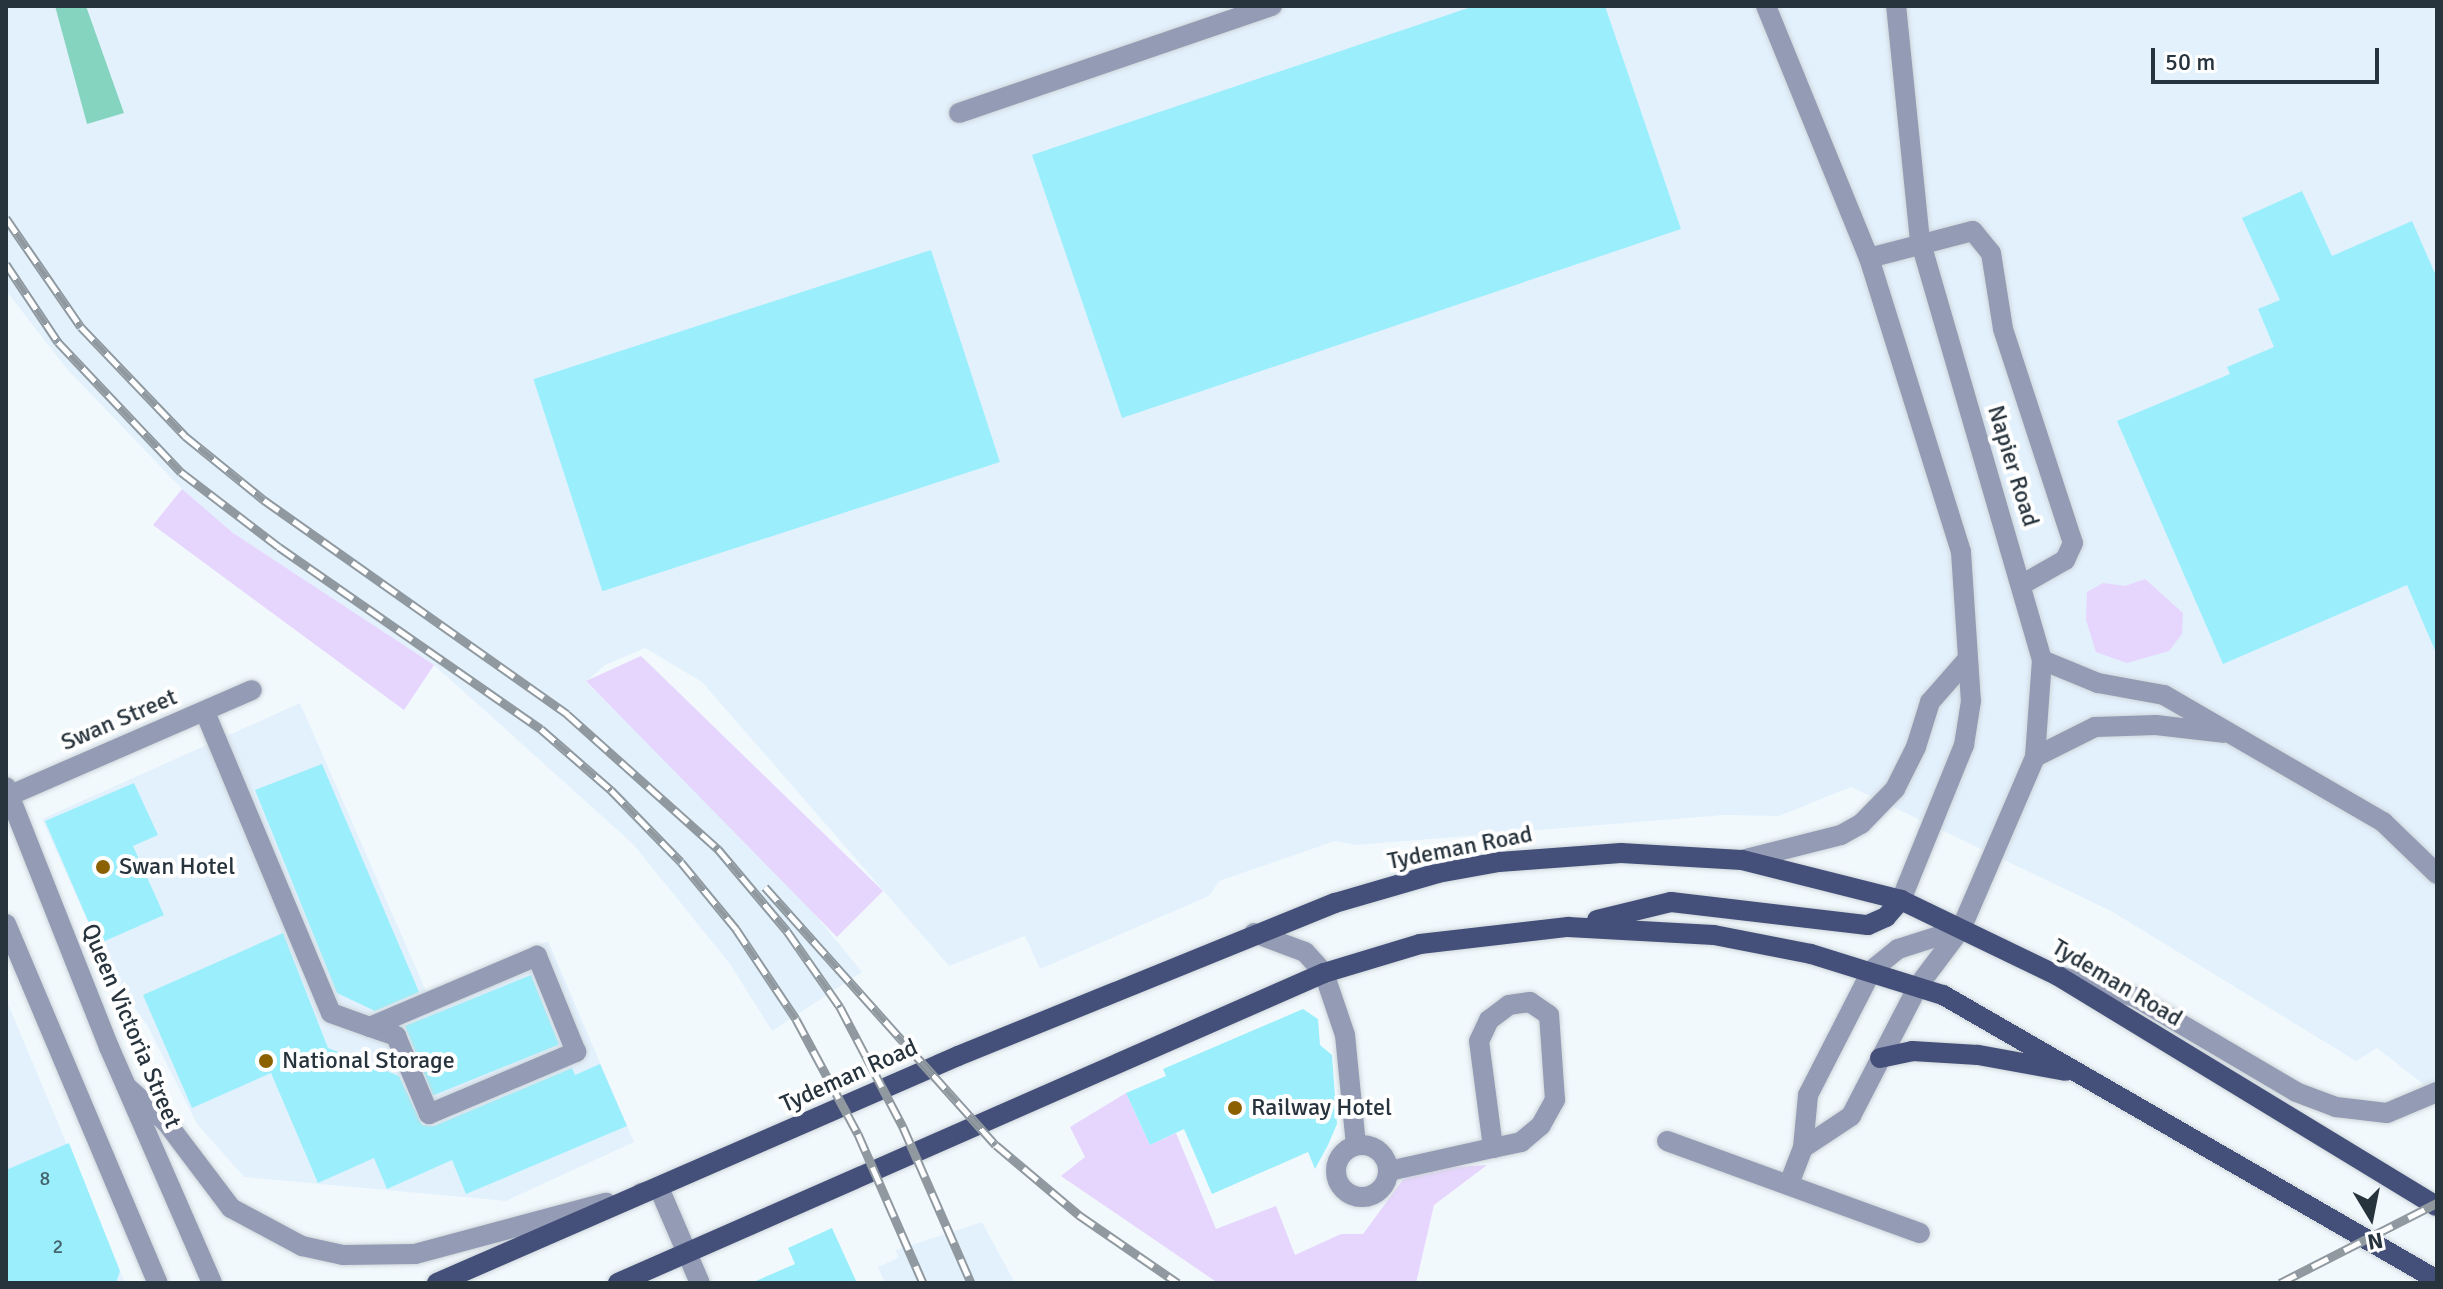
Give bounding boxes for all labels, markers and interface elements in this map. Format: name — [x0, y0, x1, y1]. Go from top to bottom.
scale bar — [2155, 32, 2383, 82]
text: 50 m — [2165, 47, 2215, 77]
street label: Napier Road — [1981, 402, 2045, 530]
street label: Swan Street — [57, 683, 181, 757]
street label: Tydeman Road — [1385, 820, 1535, 876]
place label: Swan Hotel — [119, 853, 235, 881]
marker: Swan Hotel — [94, 858, 112, 876]
street label: Queen Victoria Street — [75, 920, 187, 1132]
street label: Tydeman Road — [2047, 933, 2187, 1033]
street label: Tydeman Road — [776, 1033, 922, 1119]
place label: National Storage — [282, 1047, 455, 1075]
marker: National Storage — [257, 1052, 275, 1070]
place label: Railway Hotel — [1251, 1094, 1392, 1122]
marker: Railway Hotel — [1226, 1099, 1244, 1117]
house number: 8 — [40, 1166, 50, 1190]
north arrow — [2331, 1177, 2411, 1257]
text: N — [2365, 1227, 2385, 1256]
house number: 2 — [53, 1234, 63, 1258]

